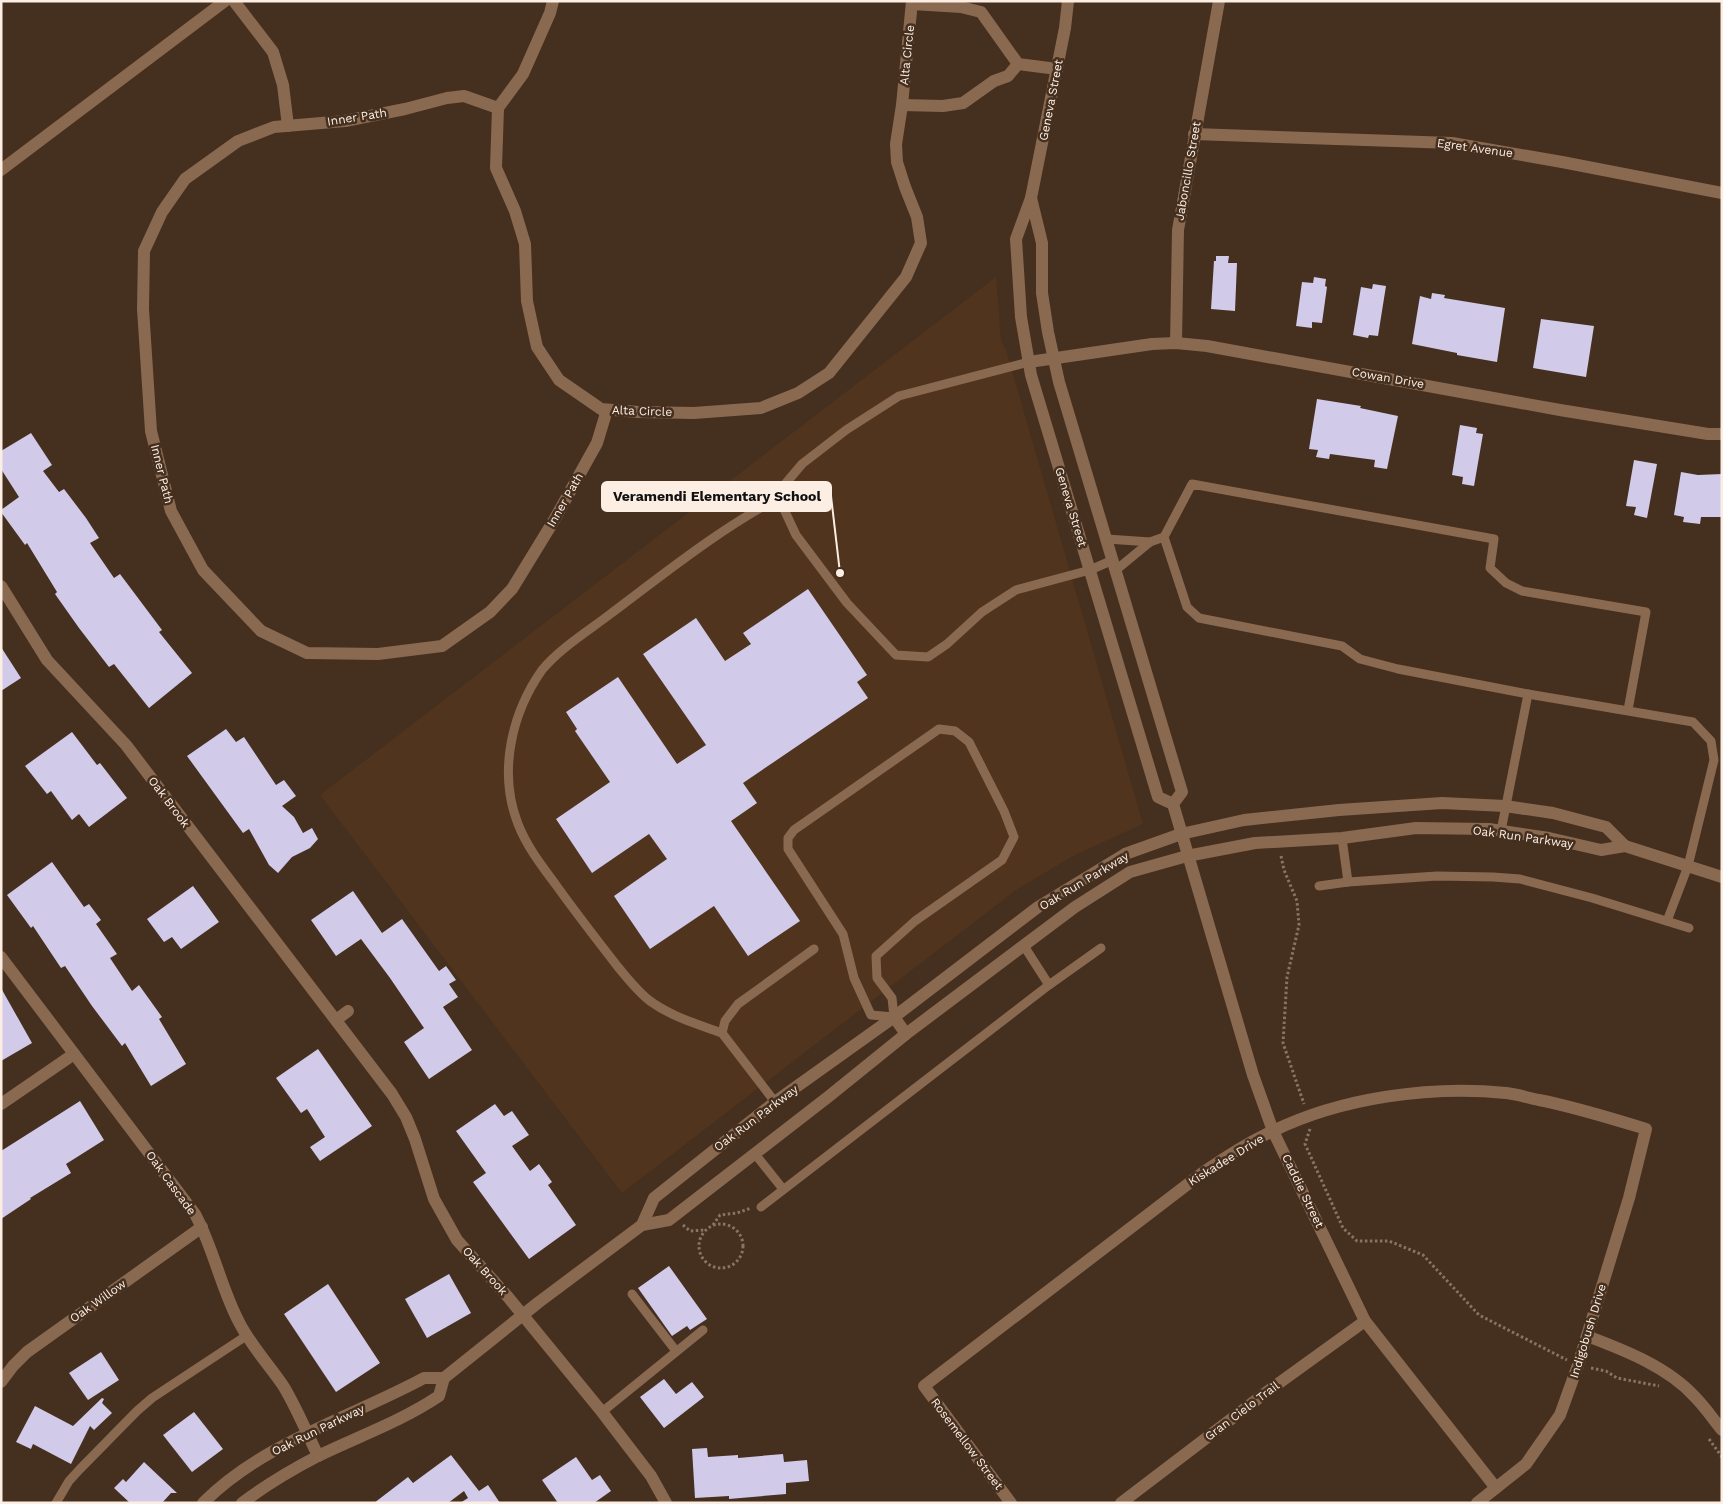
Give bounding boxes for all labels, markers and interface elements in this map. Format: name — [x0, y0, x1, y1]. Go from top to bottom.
street label: Alta Circle — [897, 24, 917, 86]
street label: Geneva Street — [1036, 58, 1066, 142]
street label: Inner Path — [326, 105, 388, 129]
street label: Jaboncillo Street — [1172, 120, 1204, 222]
street label: Egret Avenue — [1436, 136, 1514, 160]
street label: Cowan Drive — [1351, 365, 1425, 391]
street label: Alta Circle — [612, 403, 673, 419]
street label: Inner Path — [148, 443, 176, 505]
street label: Geneva Street — [1052, 465, 1090, 549]
street label: Inner Path — [544, 470, 586, 530]
callout: Veramendi Elementary School — [602, 482, 831, 511]
text: Veramendi Elementary School — [613, 488, 821, 504]
street label: Oak Brook — [145, 774, 193, 830]
street label: Oak Run Parkway — [1472, 823, 1575, 851]
street label: Oak Run Parkway — [1037, 848, 1132, 913]
street label: Oak Run Parkway — [711, 1081, 801, 1154]
street label: Kiskadee Drive — [1186, 1131, 1266, 1189]
street label: Oak Cascade — [143, 1148, 199, 1218]
street label: Caddie Street — [1279, 1152, 1327, 1230]
street label: Oak Brook — [460, 1244, 510, 1298]
street label: Oak Willow — [67, 1277, 129, 1325]
street label: Indigobush Drive — [1567, 1282, 1609, 1380]
street label: Gran Cielo Trail — [1202, 1378, 1282, 1444]
street label: Rosemellow Street — [928, 1395, 1006, 1493]
street label: Oak Run Parkway — [269, 1401, 367, 1459]

